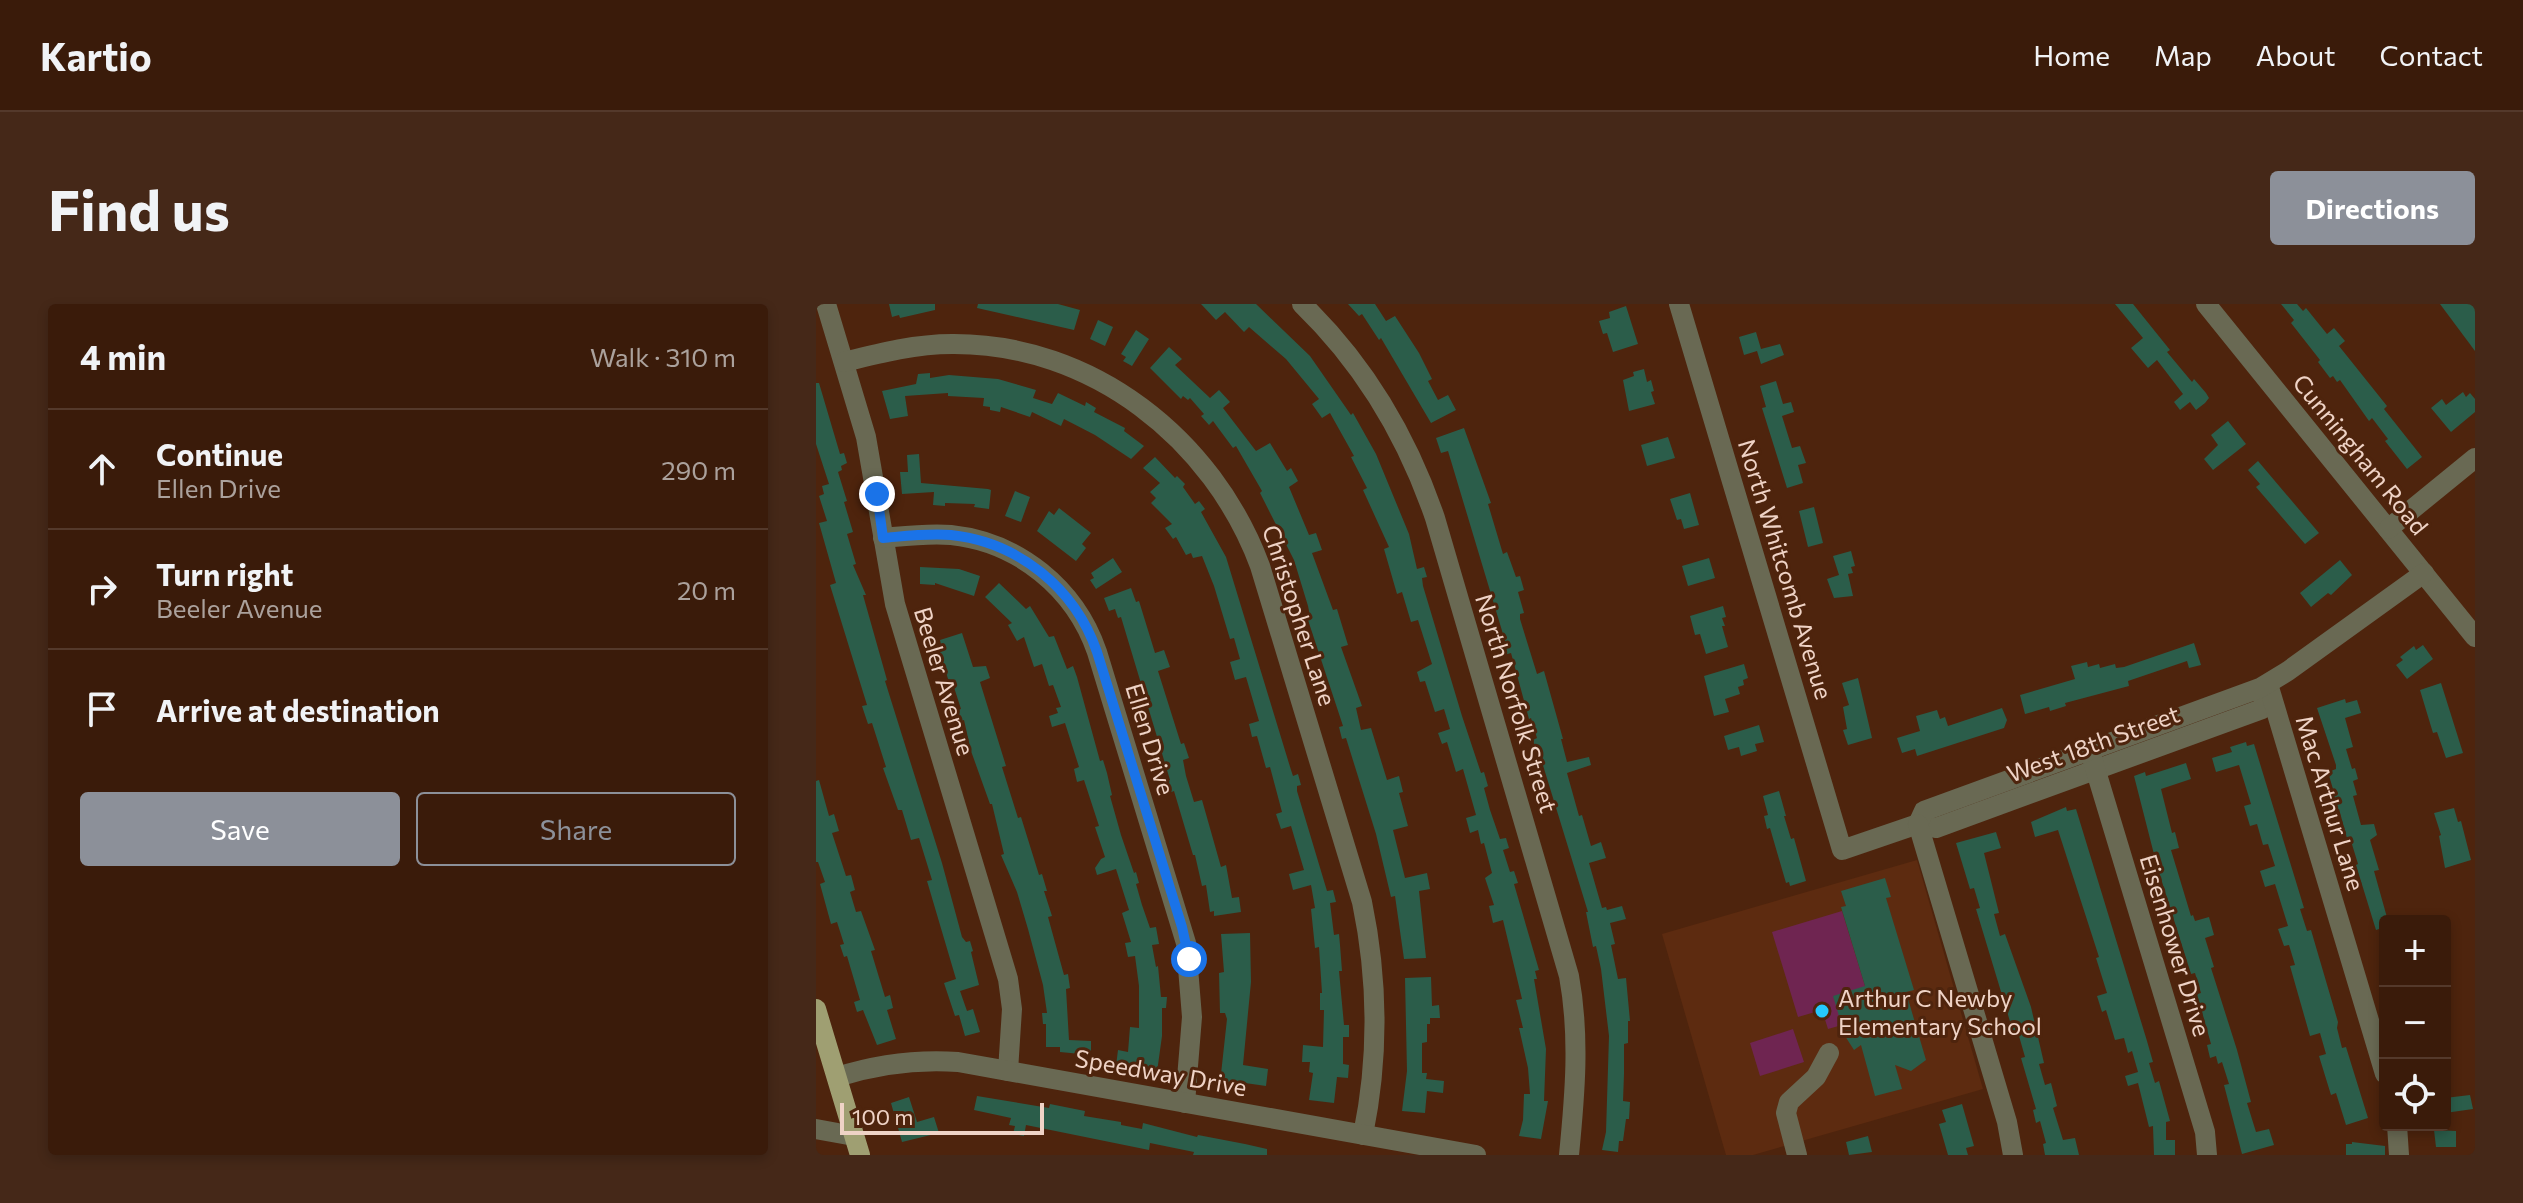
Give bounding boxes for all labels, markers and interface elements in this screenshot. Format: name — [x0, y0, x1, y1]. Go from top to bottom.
text: Kartio — [40, 32, 152, 79]
text: Home — [2033, 38, 2110, 72]
text: Map — [2154, 38, 2212, 72]
text: About — [2256, 38, 2336, 72]
text: Contact — [2380, 38, 2483, 72]
button: Directions — [2270, 171, 2475, 245]
text: Find us — [48, 174, 230, 243]
text: 4 min — [80, 335, 166, 377]
text: Walk · 310 m — [590, 341, 736, 372]
street label: Cunningham Road — [2287, 368, 2435, 540]
text: Continue — [156, 435, 283, 472]
street label: North Whitcomb Avenue — [1733, 436, 1839, 702]
icon: ahead — [80, 447, 124, 491]
text: 290 m — [661, 454, 736, 485]
text: Ellen Drive — [156, 472, 281, 503]
route end — [859, 476, 895, 512]
street label: Christopher Lane — [1257, 521, 1343, 709]
text: Turn right — [156, 555, 293, 592]
icon: right — [80, 567, 124, 611]
text: 20 m — [677, 574, 736, 605]
street label: North Norfolk Street — [1470, 590, 1564, 816]
text: Beeler Avenue — [156, 592, 323, 623]
street label: Beeler Avenue — [909, 603, 981, 759]
street label: Ellen Drive — [1120, 680, 1182, 798]
icon: arrive — [80, 687, 124, 731]
text: Arrive at destination — [156, 691, 440, 728]
street label: West 18th Street — [2003, 698, 2183, 788]
street label: Mac Arthur Lane — [2291, 712, 2371, 894]
button: Save — [80, 792, 400, 866]
button: Share — [416, 792, 736, 866]
street label: Eisenhower Drive — [2134, 850, 2218, 1040]
map controls — [2379, 915, 2451, 1131]
button: + — [2379, 915, 2451, 987]
route start — [1171, 941, 1207, 977]
place label: Arthur C Newby Elementary School — [1838, 983, 2042, 1040]
button: − — [2379, 987, 2451, 1059]
marker: Arthur C Newby Elementary School — [1813, 1002, 1831, 1020]
street label: Speedway Drive — [1073, 1043, 1249, 1101]
button: locate — [2379, 1059, 2451, 1131]
scale bar — [840, 1099, 1044, 1135]
text: 100 m — [852, 1103, 914, 1130]

